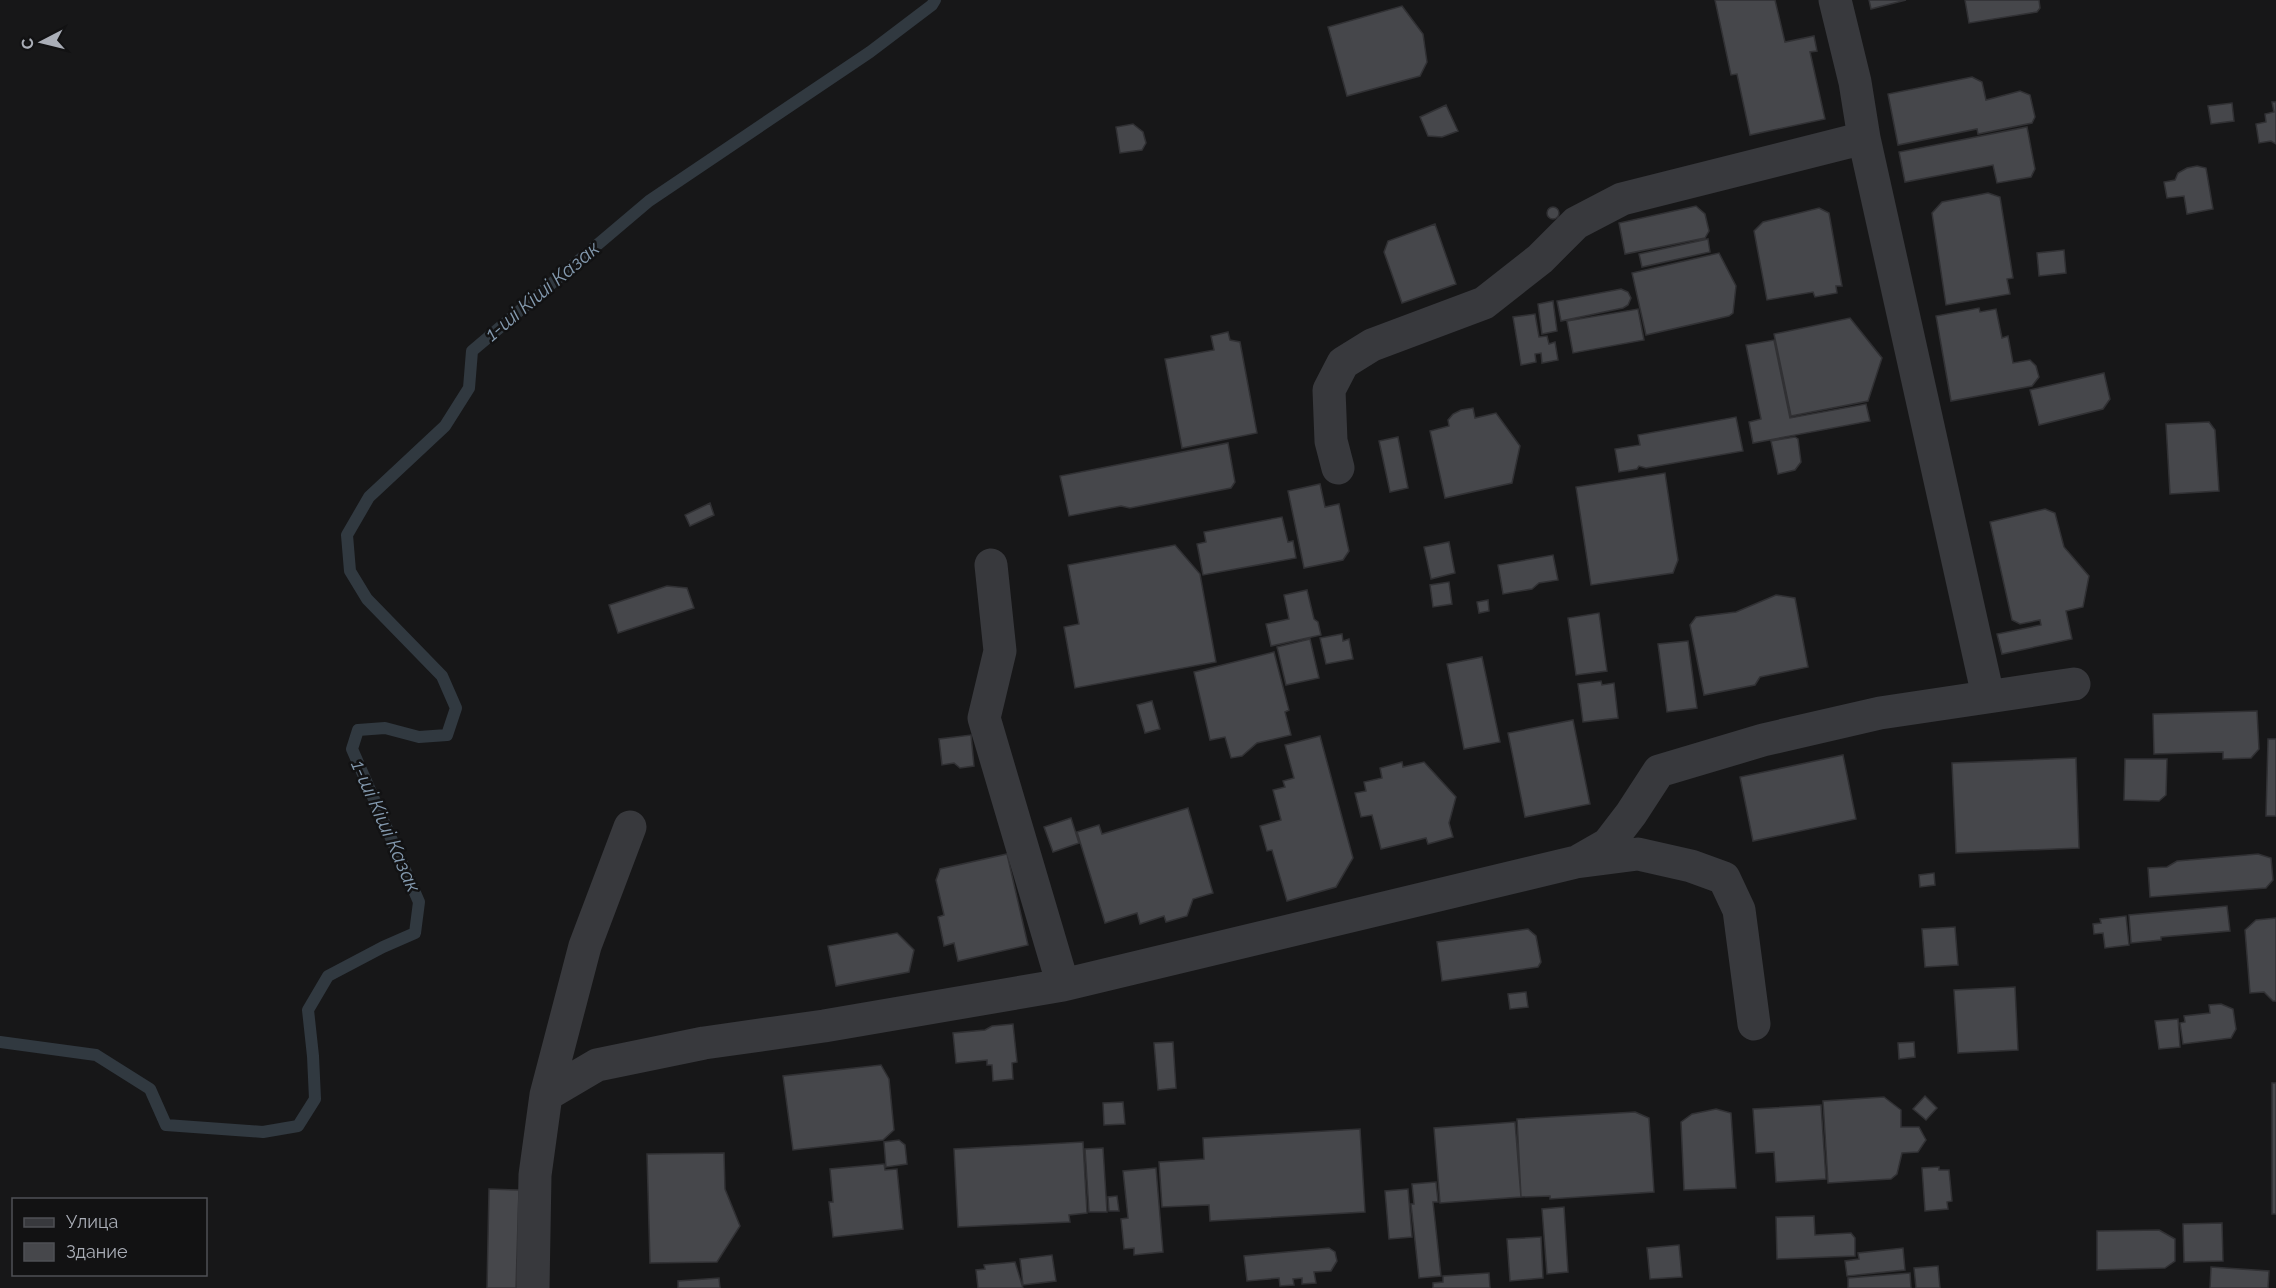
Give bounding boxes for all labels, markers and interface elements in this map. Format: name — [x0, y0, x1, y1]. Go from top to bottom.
north arrow — [12, 12, 72, 72]
text: С — [18, 37, 38, 50]
water label: 1-ші Кіші Казак — [480, 236, 604, 346]
water label: 1-ші Кіші Казак — [346, 756, 426, 896]
legend — [12, 1198, 207, 1276]
text: Улица — [66, 1211, 118, 1232]
text: Здание — [66, 1241, 128, 1262]

